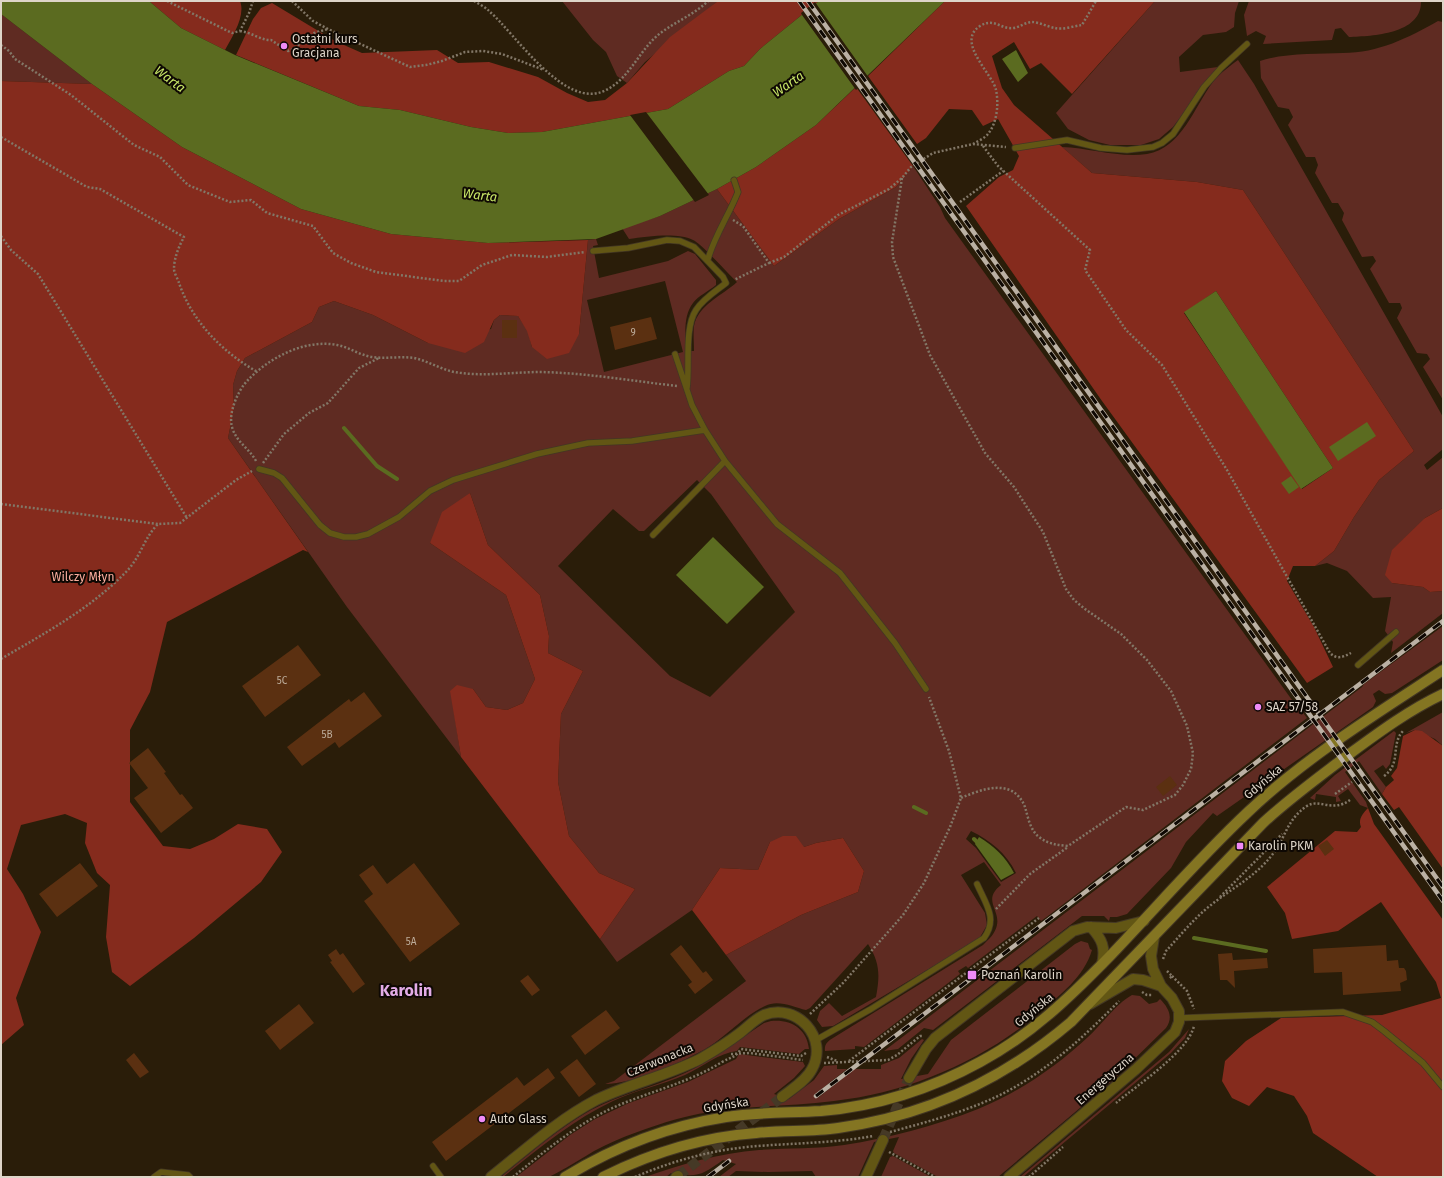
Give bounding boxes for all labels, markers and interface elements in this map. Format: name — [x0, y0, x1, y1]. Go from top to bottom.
place label: Ostatni kurs Gracjana — [292, 32, 358, 60]
marker: Ostatni kurs Gracjana — [279, 41, 289, 51]
water label: Warta — [152, 63, 188, 95]
water label: Warta — [770, 68, 806, 100]
water label: Warta — [462, 185, 498, 205]
house number: 9 — [630, 327, 636, 339]
park label: Wilczy Młyn — [52, 570, 114, 584]
house number: 5C — [277, 675, 288, 687]
place label: SAZ 57/58 — [1266, 700, 1318, 714]
marker: SAZ 57/58 — [1253, 702, 1263, 712]
house number: 5B — [321, 729, 333, 741]
street label: Gdyńska — [1241, 762, 1285, 802]
place label: Karolin PKM — [1248, 839, 1313, 853]
marker: Karolin PKM — [1235, 841, 1245, 851]
house number: 5A — [406, 936, 417, 948]
place label: Poznań Karolin — [981, 968, 1062, 982]
marker: Poznań Karolin — [966, 969, 978, 981]
district label: Karolin — [380, 981, 432, 1000]
street label: Gdyńska — [1012, 990, 1056, 1030]
street label: Czerwonacka — [625, 1040, 695, 1080]
street label: Energetyczna — [1073, 1050, 1137, 1108]
street label: Gdyńska — [702, 1095, 750, 1115]
place label: Auto Glass — [490, 1112, 547, 1126]
marker: Auto Glass — [477, 1114, 487, 1124]

